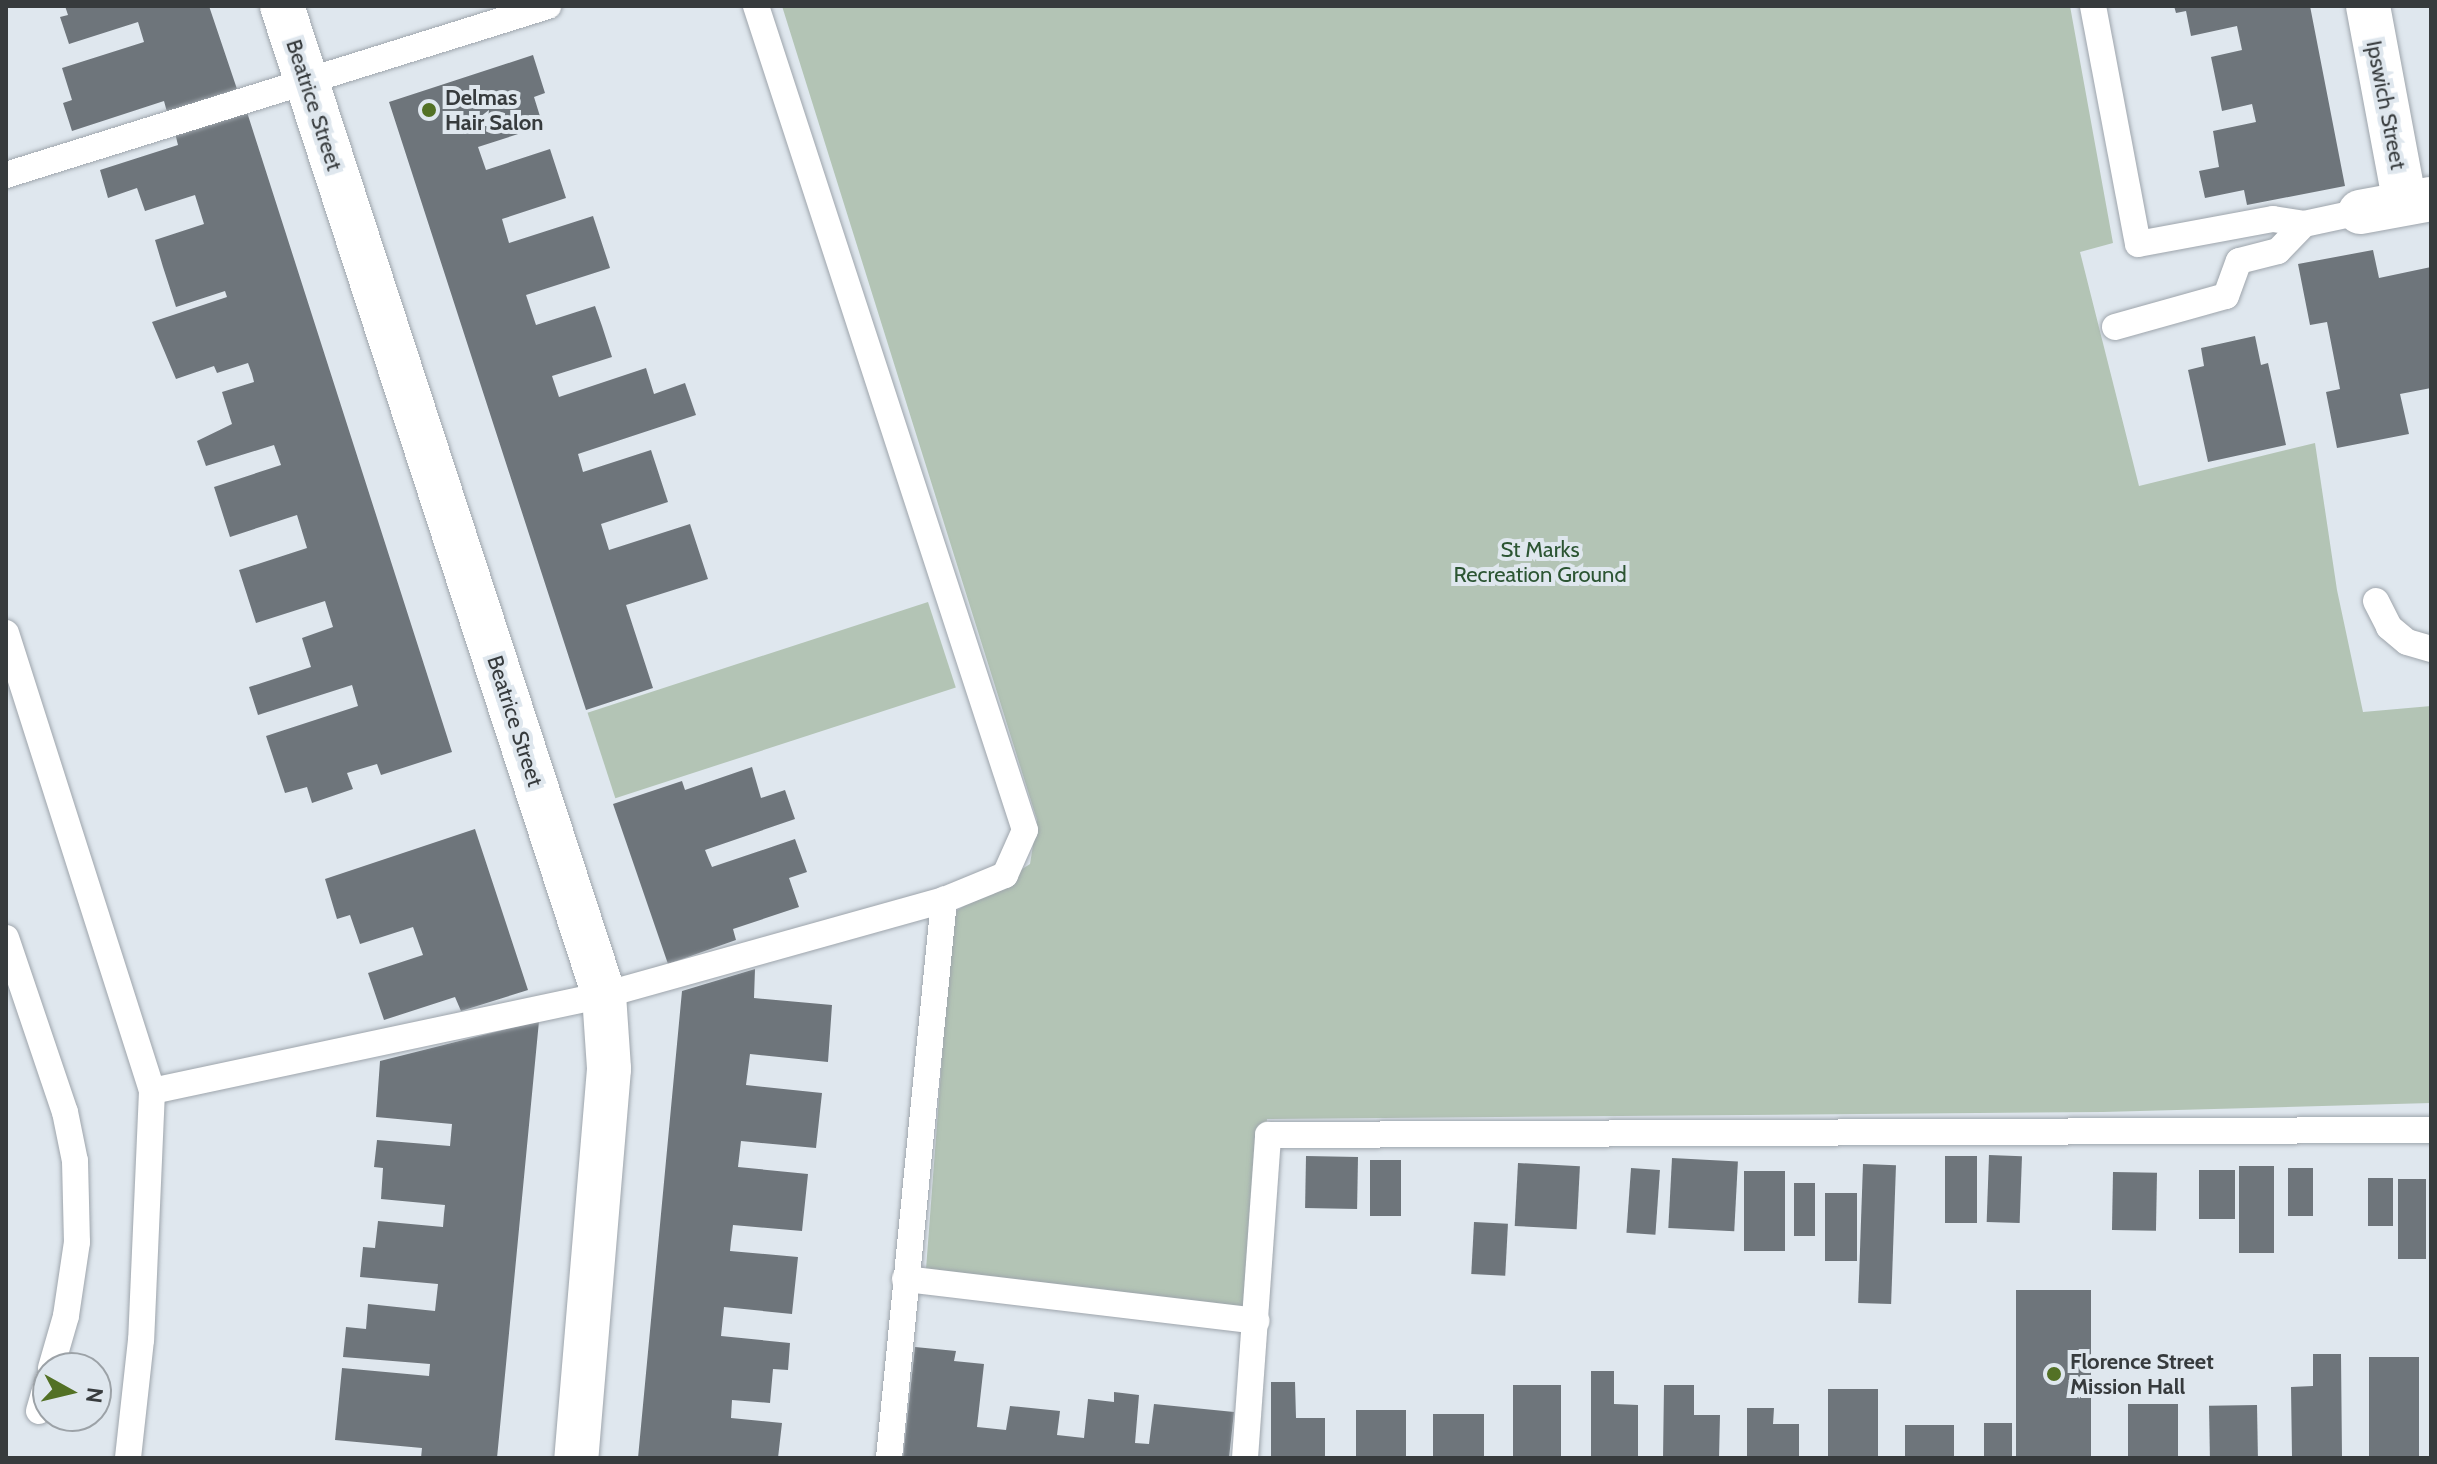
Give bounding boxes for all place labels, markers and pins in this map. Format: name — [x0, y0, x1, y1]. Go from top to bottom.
place label: Delmas Hair Salon — [445, 84, 543, 136]
marker: Delmas Hair Salon — [420, 101, 438, 119]
place label: Florence Street Mission Hall — [2070, 1348, 2214, 1400]
marker: Florence Street Mission Hall — [2045, 1365, 2063, 1383]

